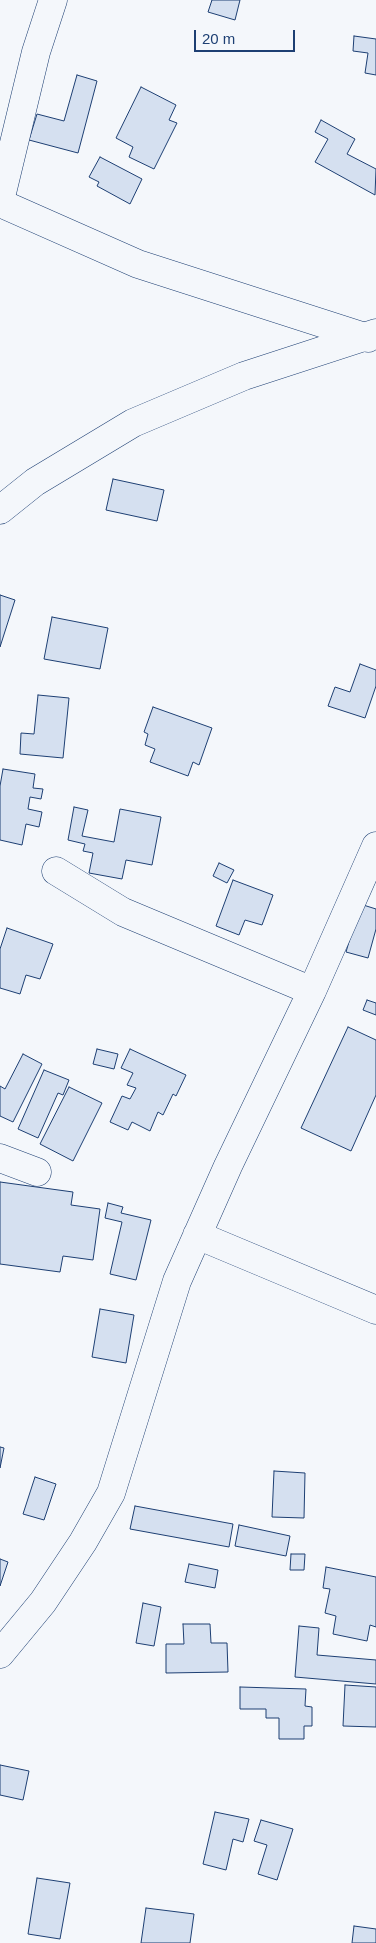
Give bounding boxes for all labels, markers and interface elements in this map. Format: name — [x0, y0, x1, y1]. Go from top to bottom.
scale bar — [196, 20, 297, 52]
text: 20 m — [202, 30, 235, 47]

